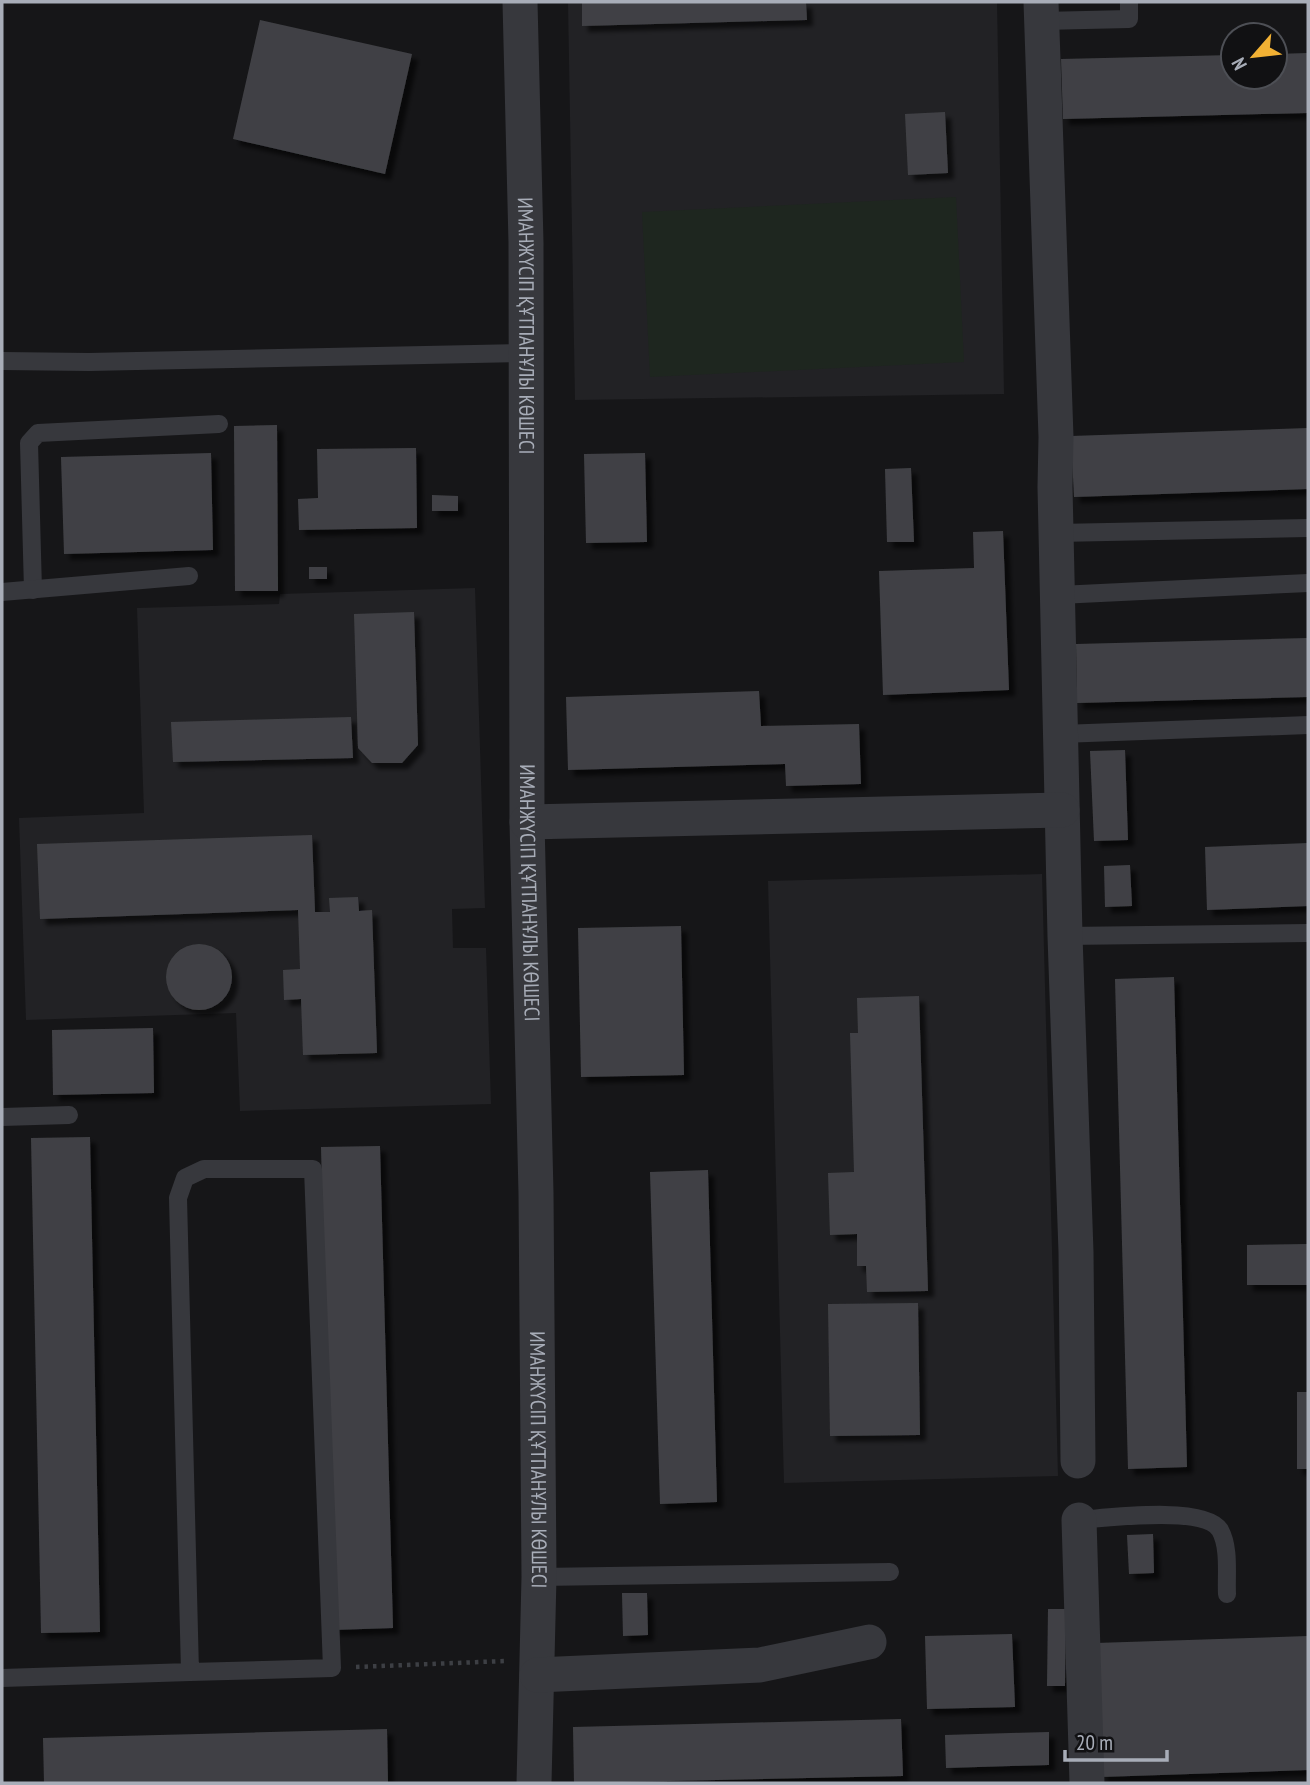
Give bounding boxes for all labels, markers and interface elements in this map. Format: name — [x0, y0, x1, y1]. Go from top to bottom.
north arrow — [1219, 21, 1289, 91]
text: N — [1226, 54, 1252, 74]
street label: ИМАНЖҮСІП ҚҰТПАНҰЛЫ КӨШЕСІ — [512, 197, 540, 455]
street label: ИМАНЖҮСІП ҚҰТПАНҰЛЫ КӨШЕСІ — [514, 764, 546, 1022]
street label: ИМАНЖҮСІП ҚҰТПАНҰЛЫ КӨШЕСІ — [524, 1331, 553, 1589]
scale bar — [1065, 1718, 1166, 1762]
text: 20 m — [1076, 1729, 1113, 1756]

